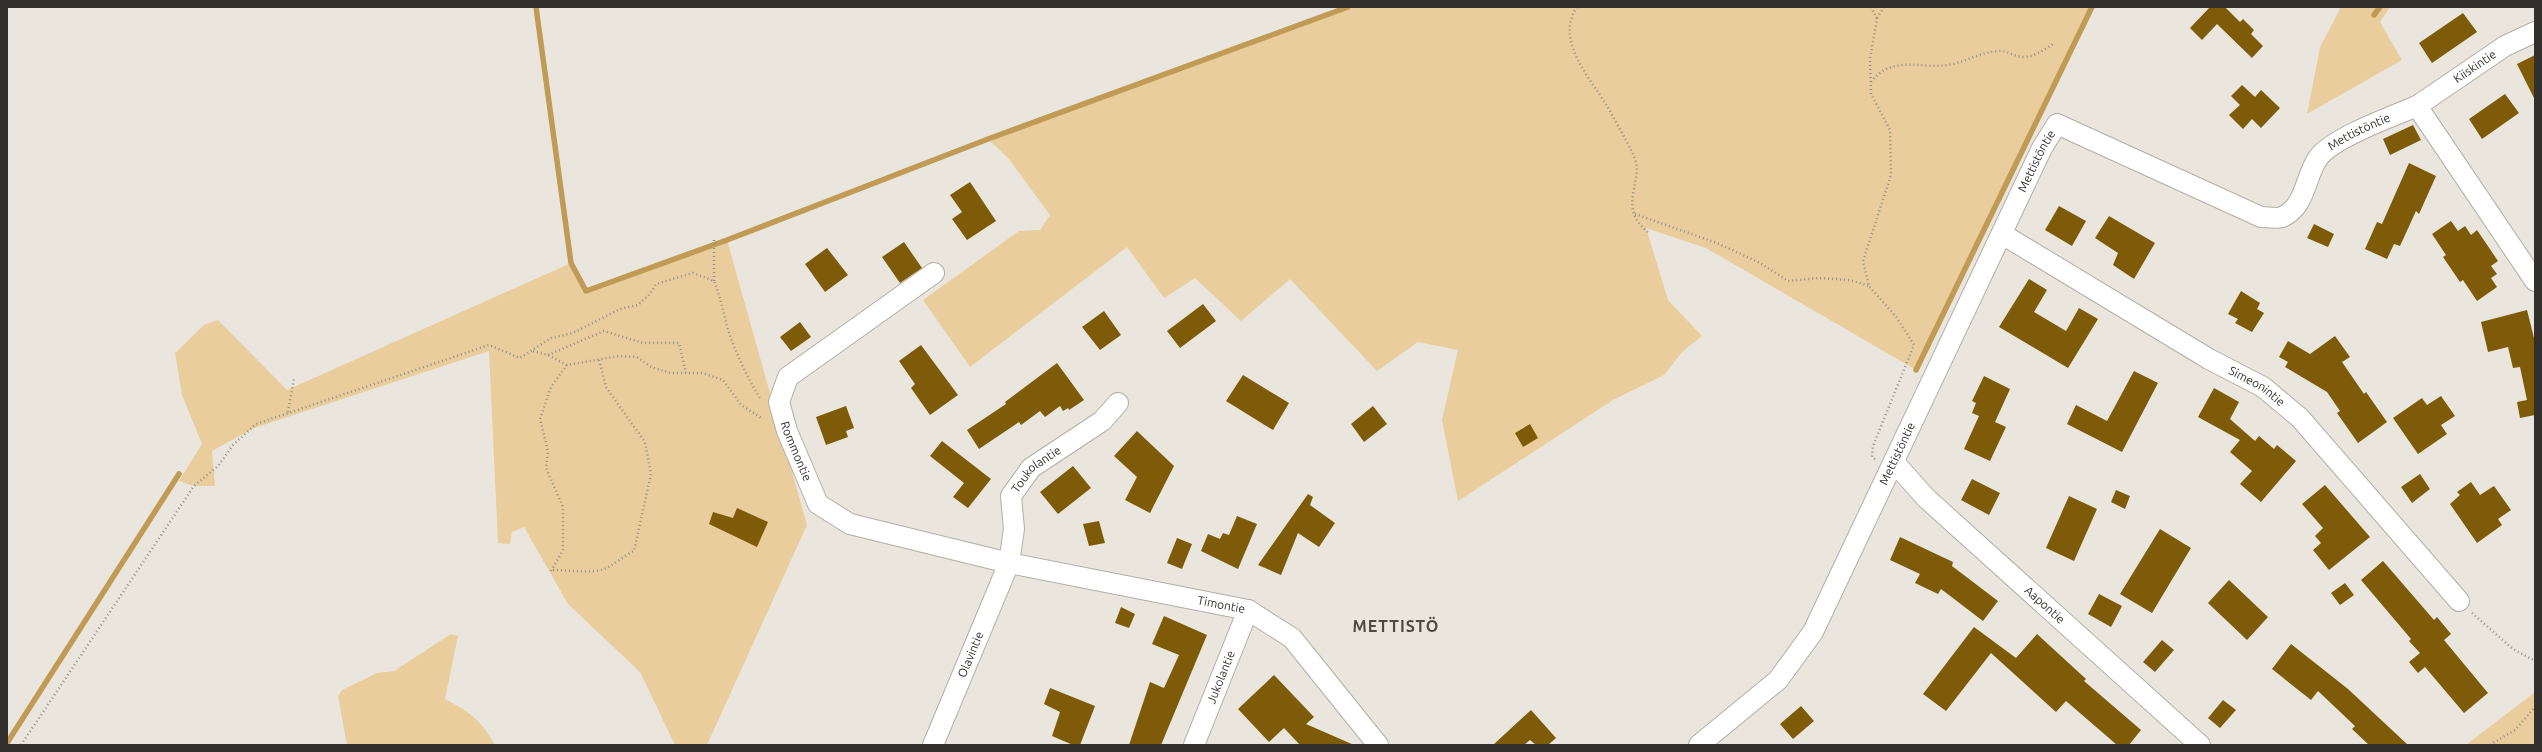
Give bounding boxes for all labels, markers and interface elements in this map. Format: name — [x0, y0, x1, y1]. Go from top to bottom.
street label: Kiiskintie — [2451, 47, 2498, 85]
street label: Mettistöntie — [2325, 111, 2392, 152]
street label: Mettistöntie — [2015, 128, 2057, 194]
street label: Simeonintie — [2227, 363, 2288, 409]
street label: Rommontie — [779, 420, 814, 483]
street label: Mettistöntie — [1877, 420, 1917, 487]
street label: Toukolantie — [1009, 443, 1063, 495]
street label: Aapontie — [2022, 583, 2068, 626]
street label: Timontie — [1196, 593, 1246, 615]
district label: METTISTÖ — [1353, 616, 1439, 635]
street label: Olavintie — [955, 629, 986, 679]
street label: Jukolantie — [1204, 649, 1237, 705]

